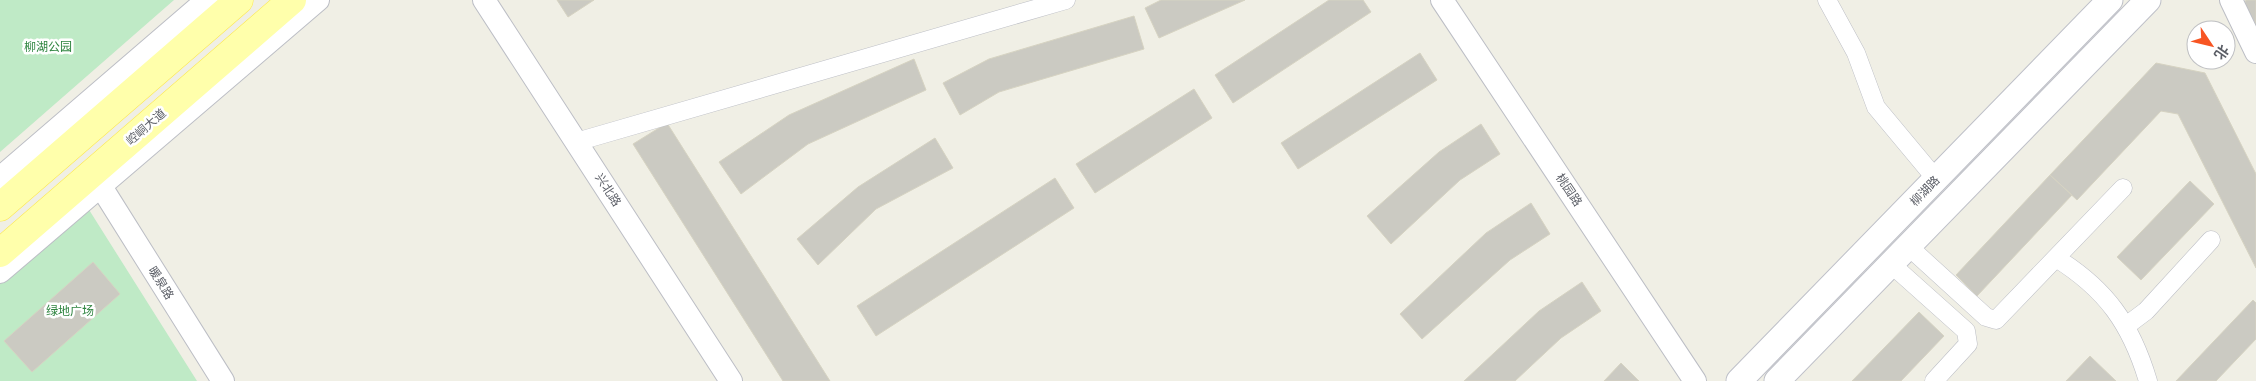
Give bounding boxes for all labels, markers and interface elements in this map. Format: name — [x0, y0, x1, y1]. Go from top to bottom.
north arrow — [2186, 20, 2236, 70]
park label: 柳湖公园 — [24, 40, 72, 54]
text: 北 — [2211, 42, 2232, 63]
street label: 崆峒大道 — [123, 106, 169, 148]
street label: 兴北路 — [592, 171, 624, 209]
street label: 桃园路 — [1553, 171, 1585, 209]
street label: 柳湖路 — [1907, 173, 1943, 209]
street label: 暖泉路 — [146, 264, 176, 302]
park label: 绿地广场 — [46, 304, 94, 318]

